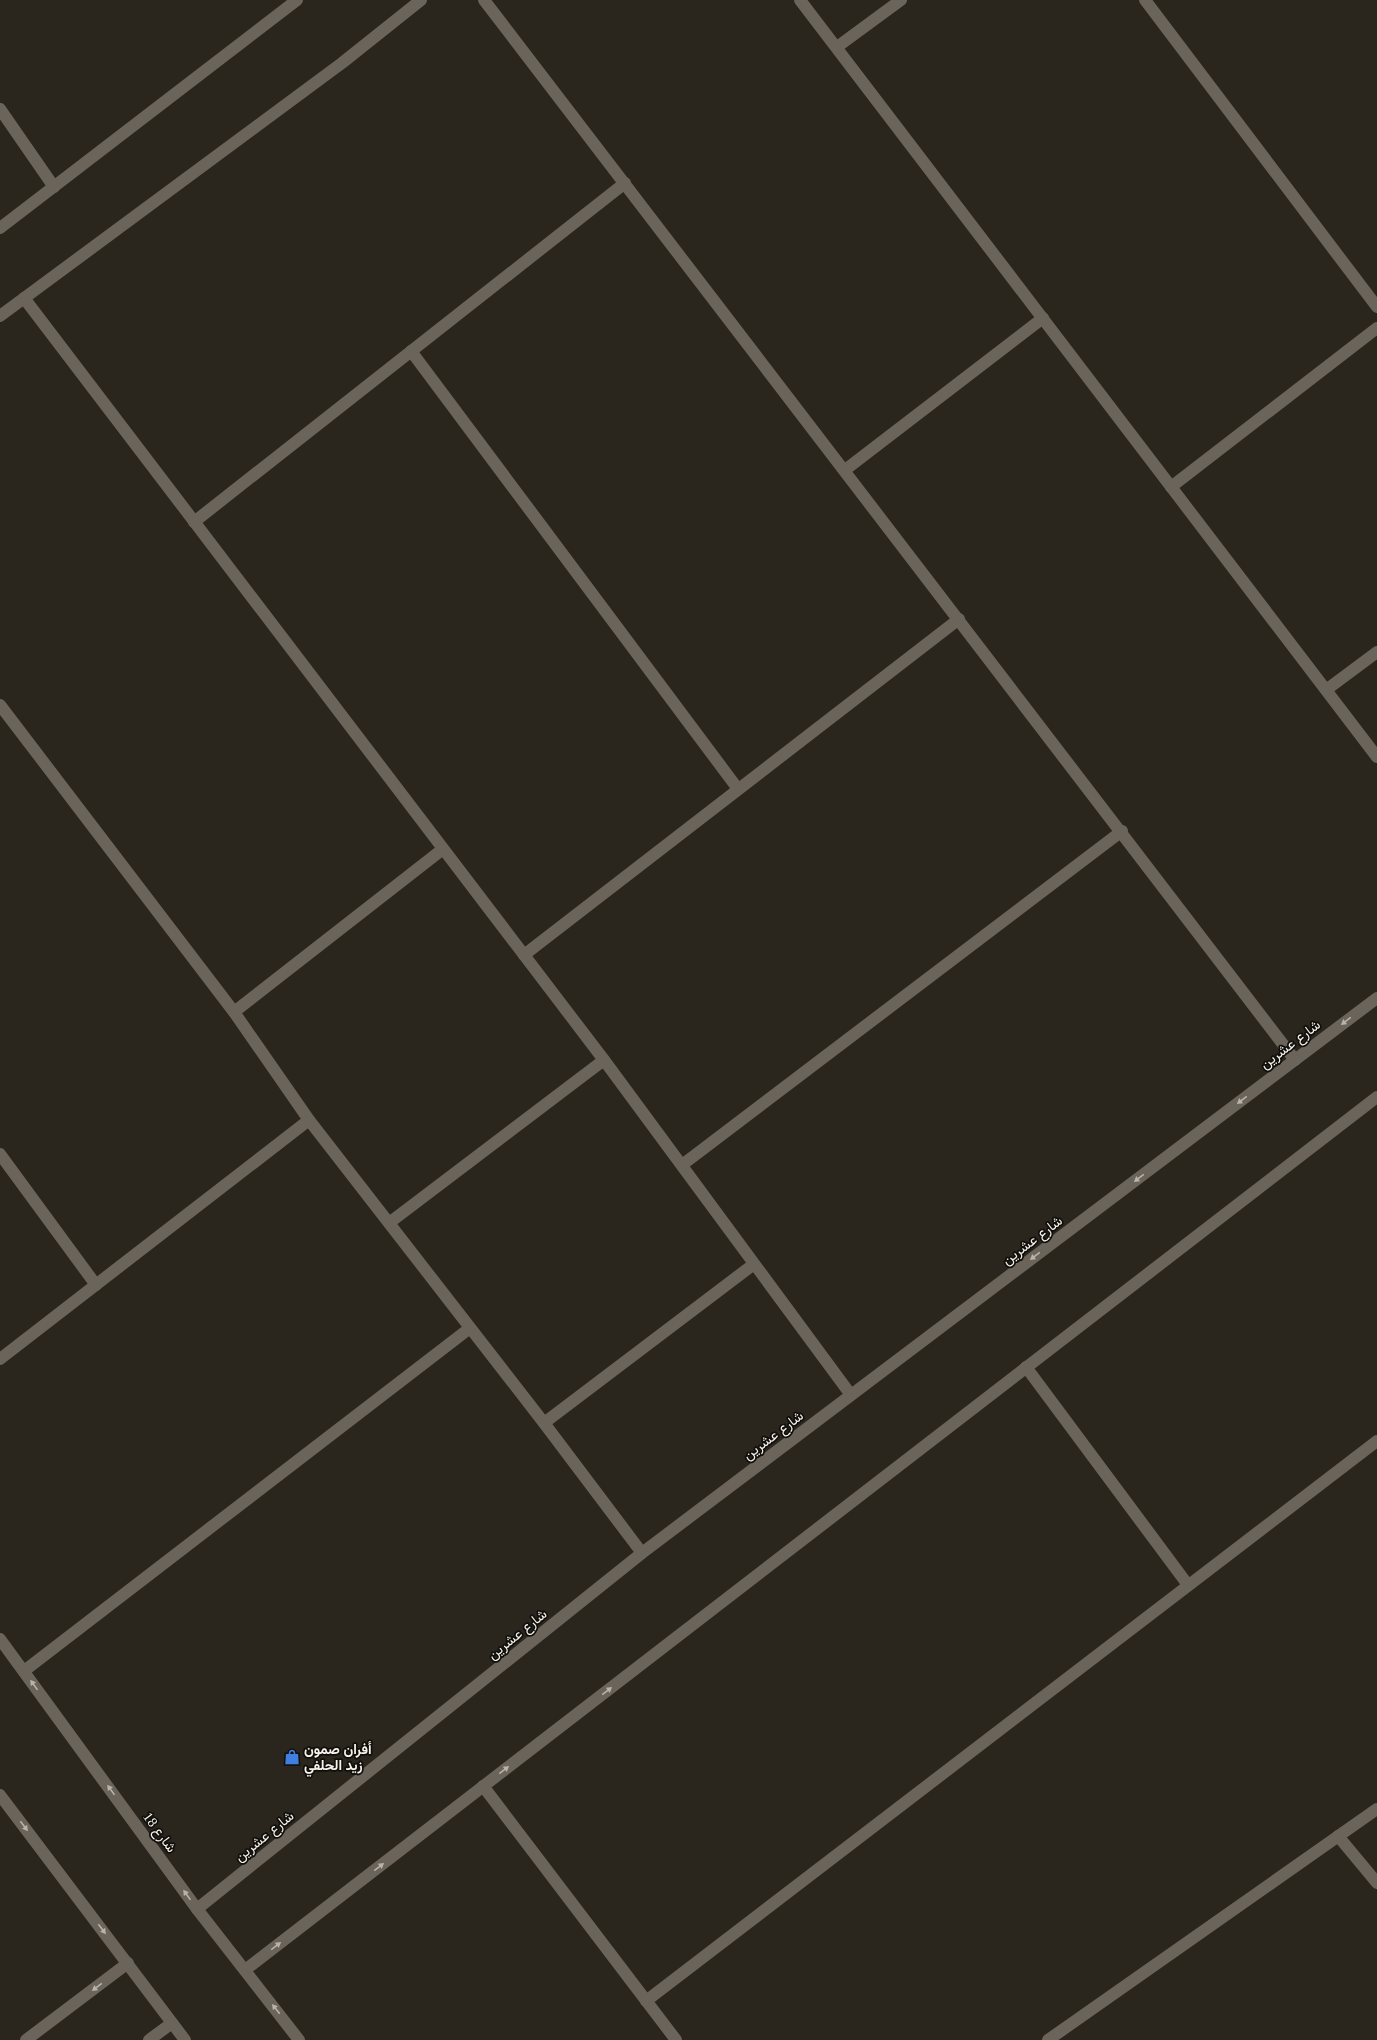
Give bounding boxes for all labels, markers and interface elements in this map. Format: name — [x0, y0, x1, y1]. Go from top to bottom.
street label: شارع عشرين — [1257, 1017, 1325, 1074]
one-way arrow — [1340, 1017, 1351, 1025]
one-way arrow — [1237, 1095, 1248, 1104]
one-way arrow — [1133, 1174, 1144, 1182]
street label: شارع عشرين — [999, 1213, 1067, 1270]
one-way arrow — [1029, 1252, 1040, 1261]
street label: شارع عشرين — [740, 1408, 808, 1465]
street label: شارع عشرين — [485, 1606, 552, 1665]
one-way arrow — [30, 1680, 38, 1691]
one-way arrow — [602, 1687, 612, 1695]
place label: أفران صمون زيد الحلفي — [304, 1741, 372, 1777]
shop icon: أفران صمون زيد الحلفي — [283, 1748, 301, 1766]
one-way arrow — [499, 1766, 510, 1774]
one-way arrow — [107, 1785, 115, 1796]
street label: شارع عشرين — [232, 1808, 299, 1867]
street label: شارع 18 — [138, 1809, 179, 1857]
one-way arrow — [19, 1821, 27, 1831]
one-way arrow — [374, 1862, 385, 1871]
one-way arrow — [183, 1890, 192, 1901]
one-way arrow — [98, 1924, 107, 1935]
one-way arrow — [271, 1942, 282, 1950]
one-way arrow — [92, 1982, 102, 1990]
one-way arrow — [271, 2004, 280, 2015]

